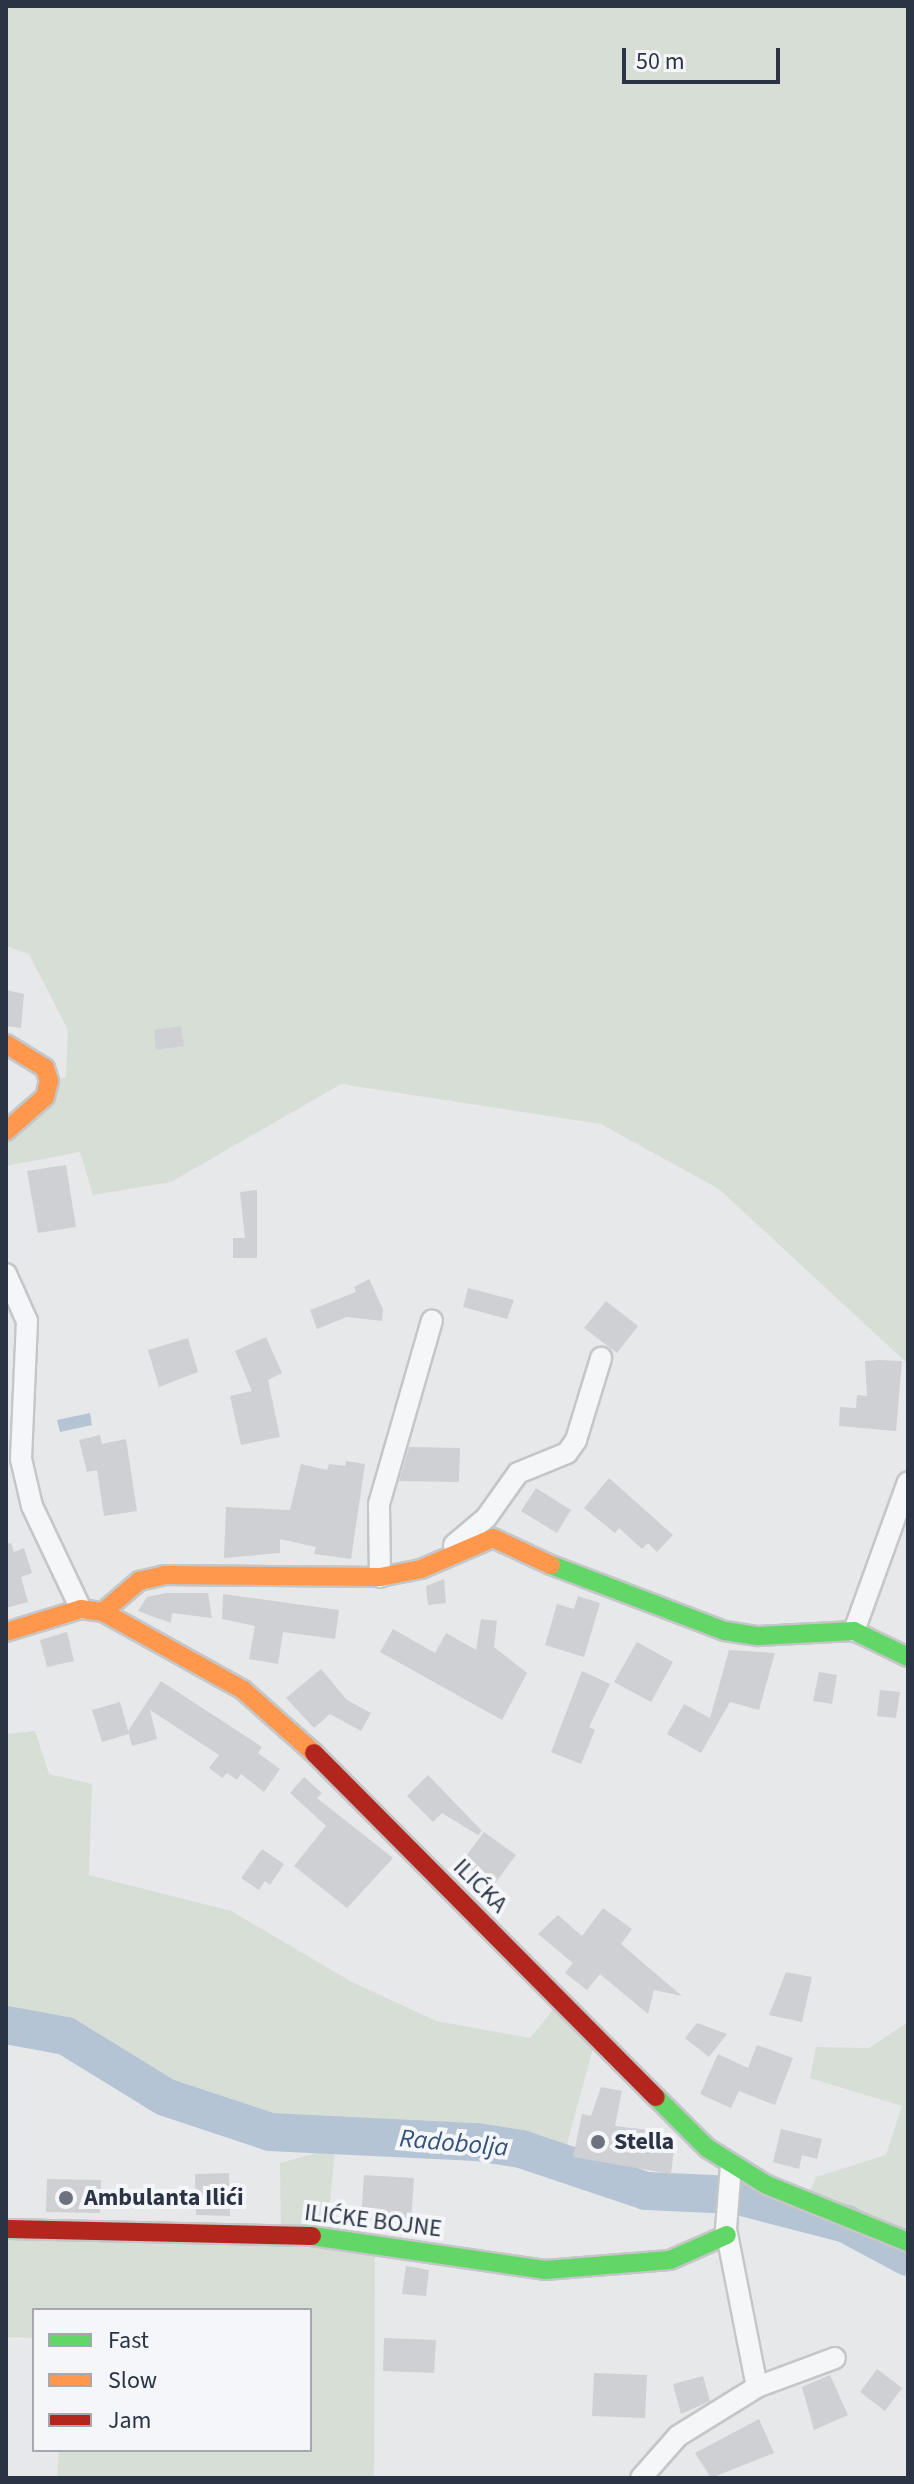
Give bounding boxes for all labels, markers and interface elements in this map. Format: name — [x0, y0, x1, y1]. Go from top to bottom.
scale bar — [626, 32, 784, 82]
text: 50 m — [636, 44, 685, 79]
street label: ILIĆKA — [447, 1853, 513, 1919]
water label: Radobolja — [398, 2123, 510, 2163]
place label: Stella — [614, 2128, 674, 2156]
marker: Stella — [589, 2133, 607, 2151]
place label: Ambulanta Ilići — [84, 2184, 244, 2212]
marker: Ambulanta Ilići — [55, 2187, 77, 2209]
street label: ILIĆKE BOJNE — [303, 2198, 443, 2244]
legend — [32, 2308, 312, 2452]
text: Fast — [108, 2323, 149, 2358]
text: Slow — [108, 2363, 157, 2398]
text: Jam — [108, 2403, 152, 2438]

